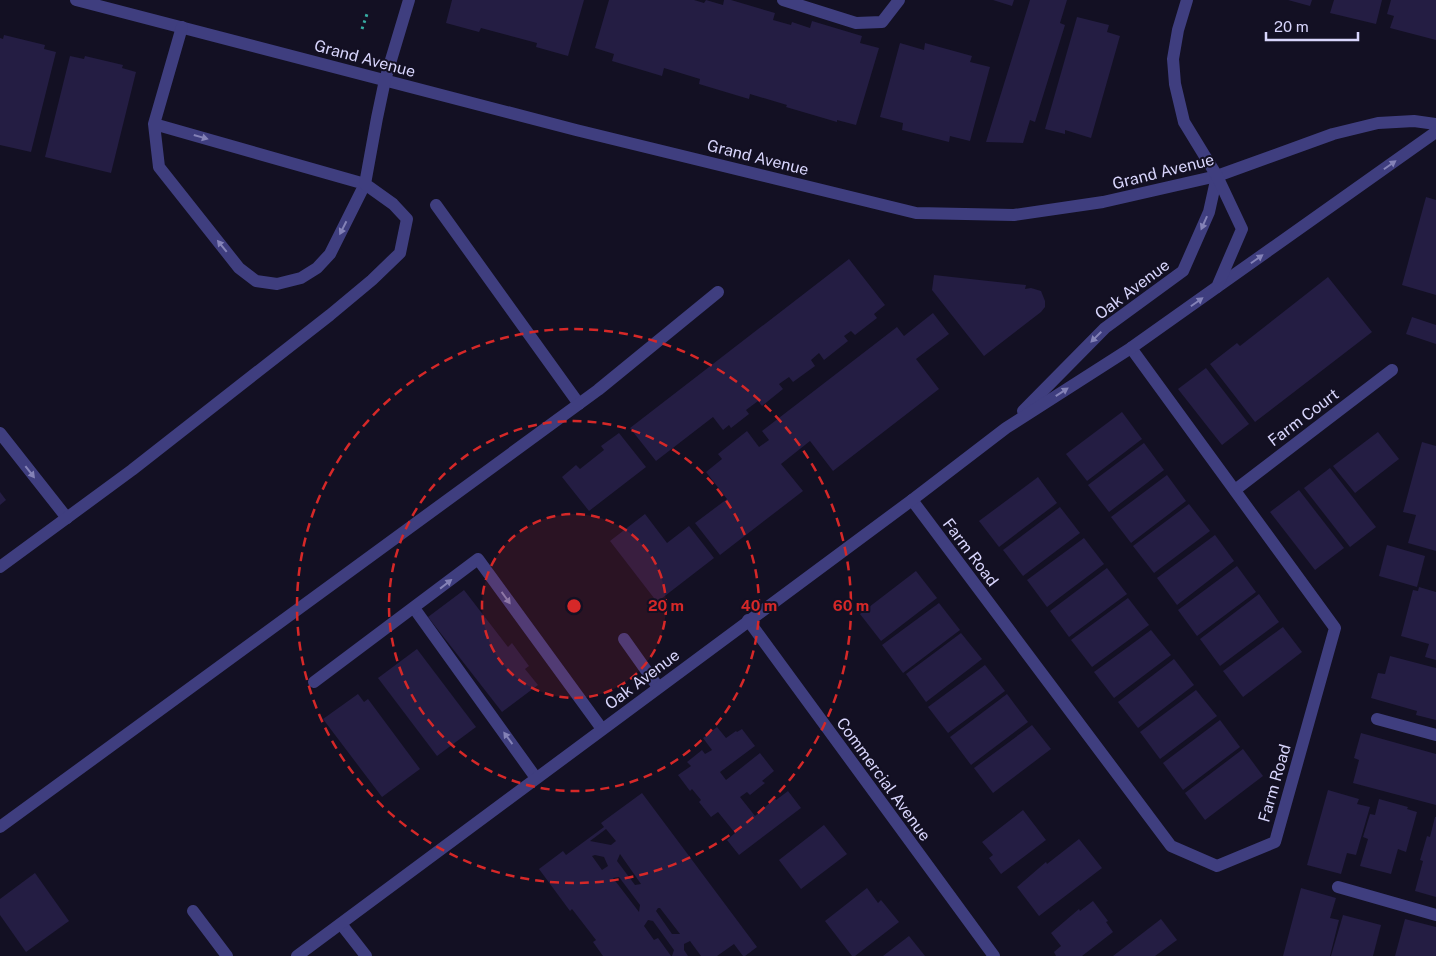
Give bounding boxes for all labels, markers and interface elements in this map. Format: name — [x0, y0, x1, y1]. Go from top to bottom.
scale bar — [1266, 10, 1358, 42]
text: 20 m — [1274, 18, 1309, 35]
street label: Grand Avenue — [312, 36, 418, 81]
one-way arrow — [194, 134, 209, 142]
street label: Grand Avenue — [705, 136, 811, 179]
street label: Grand Avenue — [1110, 150, 1216, 193]
one-way arrow — [1383, 160, 1397, 170]
one-way arrow — [1200, 216, 1208, 230]
one-way arrow — [339, 221, 347, 235]
one-way arrow — [216, 240, 227, 253]
one-way arrow — [1250, 254, 1264, 264]
street label: Oak Avenue — [1091, 255, 1173, 324]
one-way arrow — [1190, 297, 1204, 307]
one-way arrow — [1090, 331, 1102, 343]
street label: Farm Court — [1264, 385, 1342, 450]
one-way arrow — [1055, 387, 1068, 397]
one-way arrow — [25, 465, 35, 478]
street label: Farm Road — [939, 515, 1002, 590]
one-way arrow — [439, 578, 452, 589]
one-way arrow — [501, 591, 512, 604]
centre of rings — [565, 597, 583, 615]
text: 20 m — [648, 597, 684, 614]
text: 40 m — [741, 597, 777, 614]
text: 60 m — [833, 597, 869, 614]
street label: Oak Avenue — [601, 645, 683, 714]
street label: Commercial Avenue — [832, 714, 935, 845]
one-way arrow — [503, 732, 513, 745]
street label: Farm Road — [1254, 742, 1295, 824]

